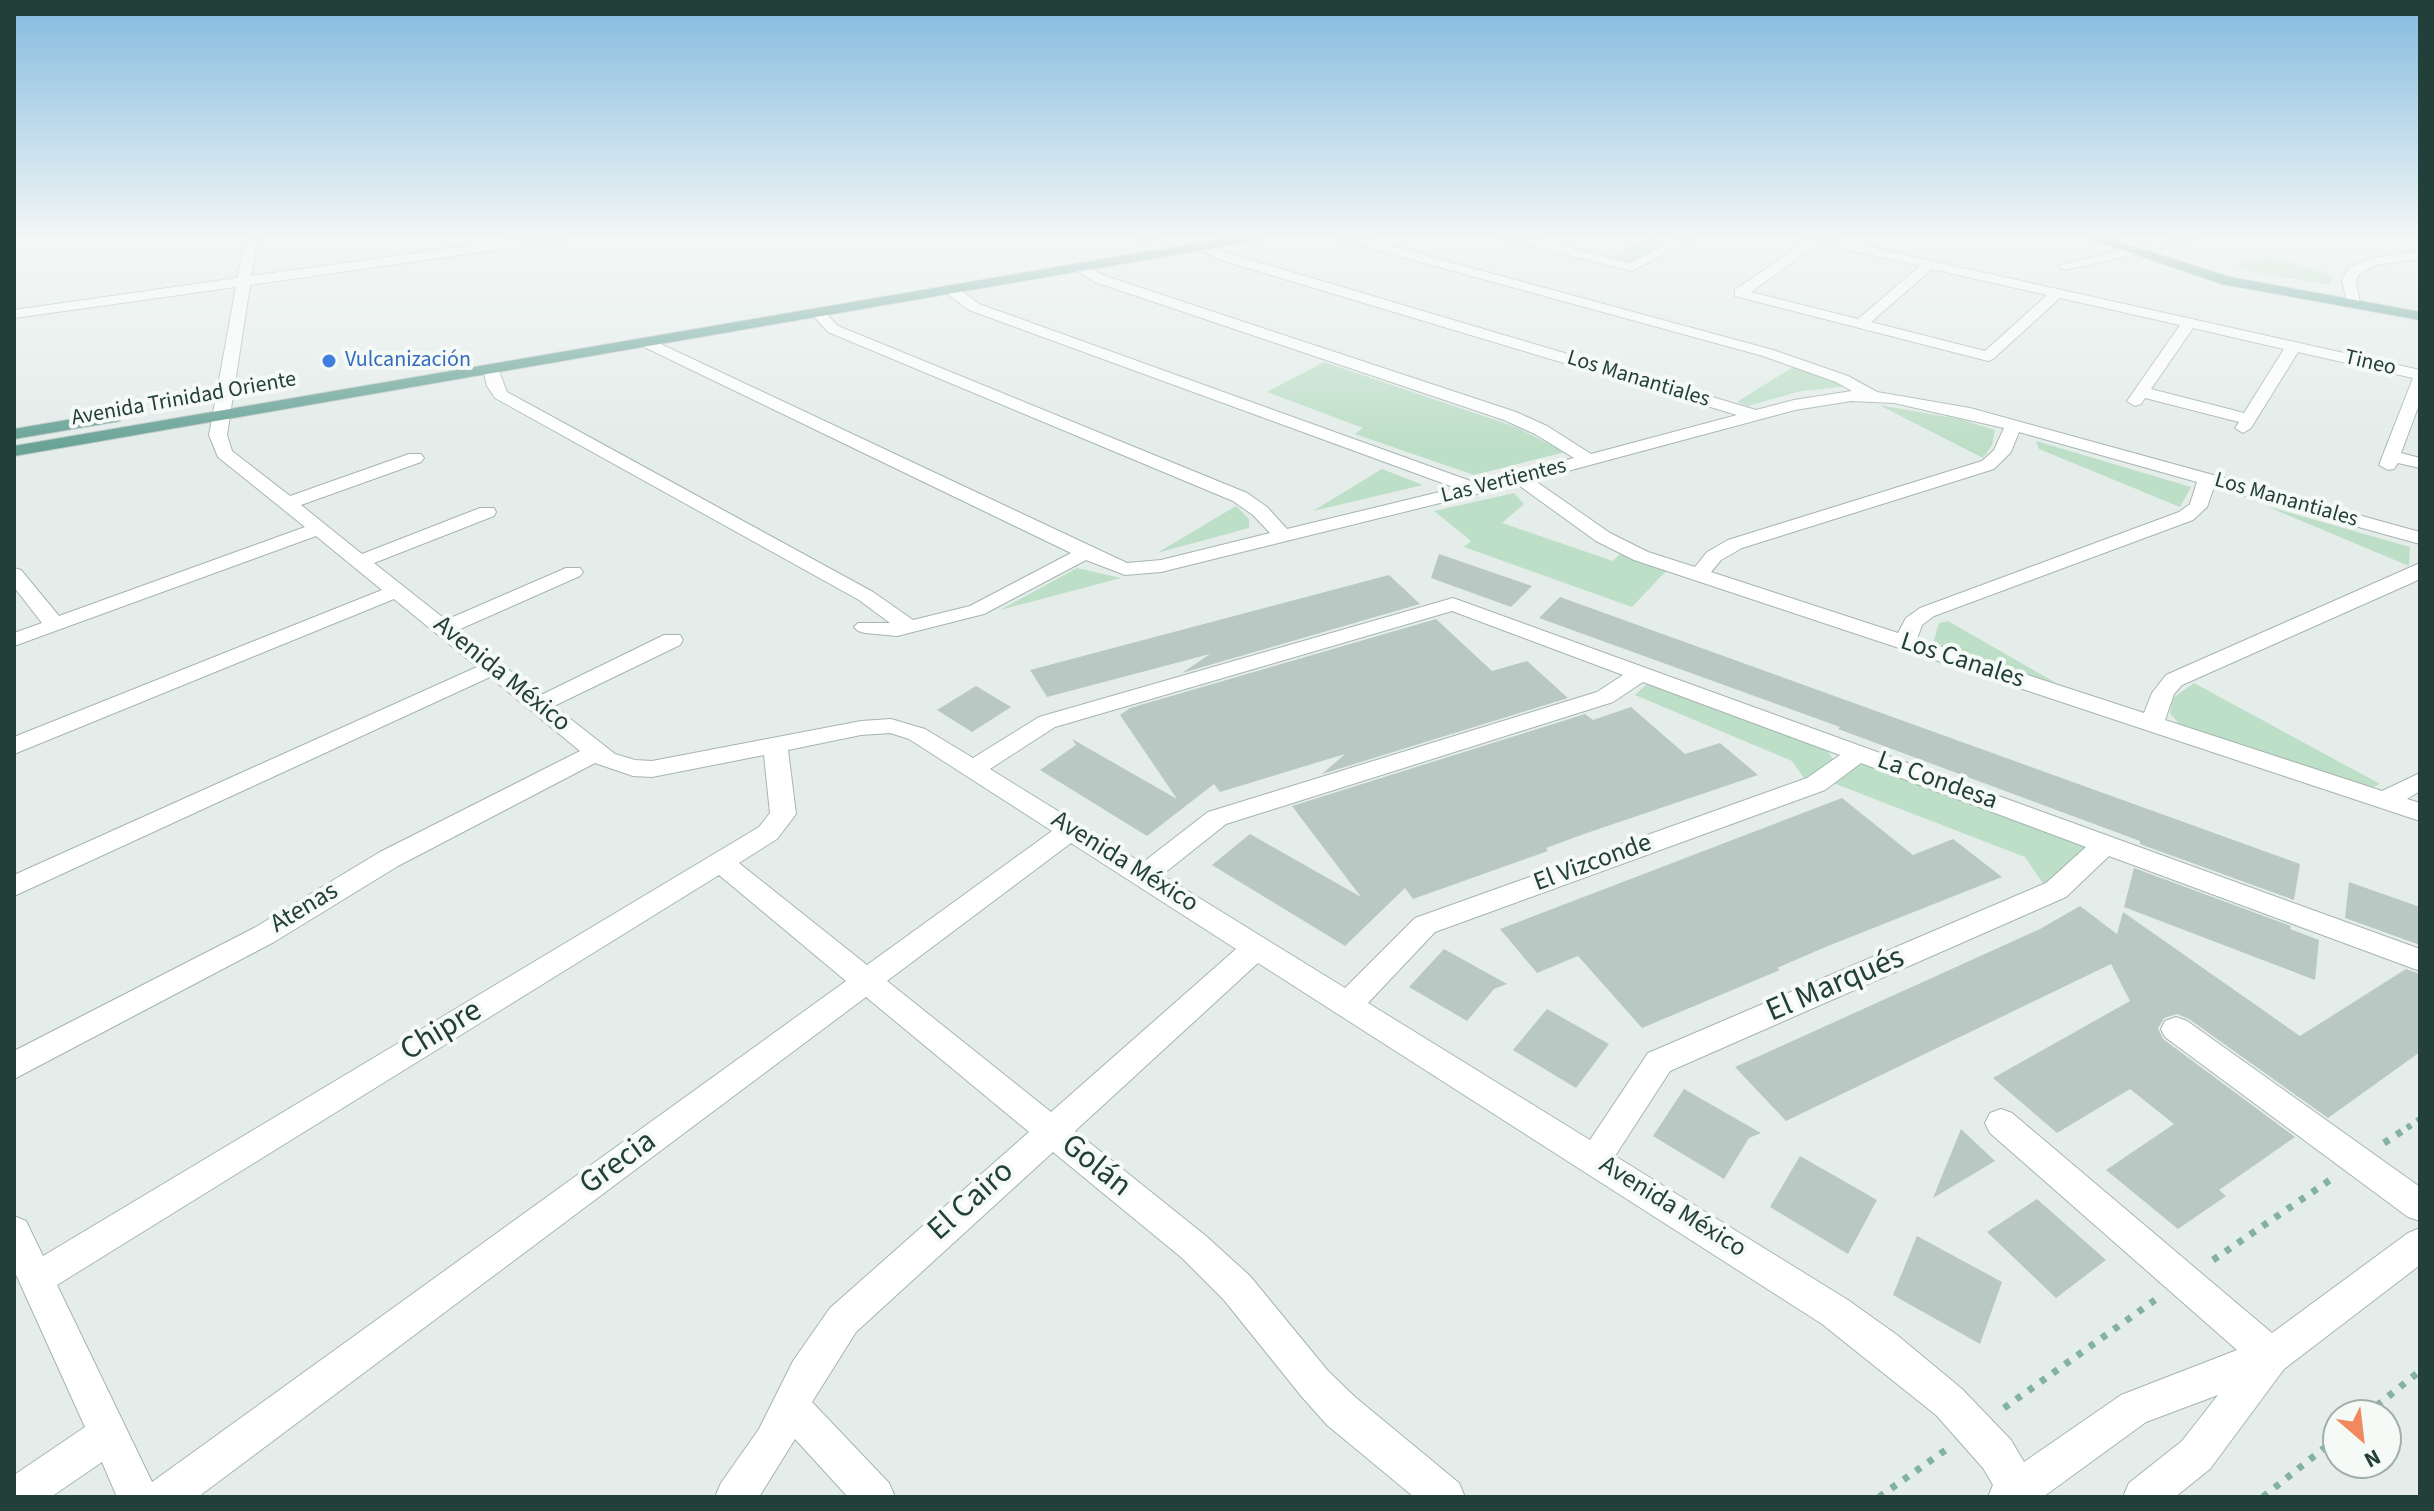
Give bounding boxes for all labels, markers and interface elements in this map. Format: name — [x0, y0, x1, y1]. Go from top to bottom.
street label: Tineo — [2342, 345, 2398, 383]
street label: Los Manantiales — [1563, 346, 1713, 414]
place label: Vulcanización — [345, 348, 471, 374]
marker: Vulcanización — [320, 352, 338, 370]
street label: Avenida Trinidad Oriente — [70, 367, 298, 433]
street label: Las Vertientes — [1439, 454, 1569, 510]
street label: Los Manantiales — [2211, 468, 2361, 534]
street label: Avenida México — [426, 610, 576, 740]
street label: Los Canales — [1896, 627, 2028, 697]
street label: La Condesa — [1873, 746, 2001, 818]
street label: Avenida México — [1045, 805, 1203, 921]
street label: El Vizconde — [1530, 828, 1656, 900]
street label: Atenas — [266, 877, 344, 941]
street label: El Marqués — [1761, 940, 1911, 1032]
street label: Chipre — [394, 993, 490, 1071]
street label: Grecia — [573, 1123, 665, 1205]
street label: Golán — [1052, 1127, 1138, 1207]
street label: Avenida México — [1593, 1150, 1751, 1266]
street label: El Cairo — [921, 1154, 1023, 1250]
north arrow — [2322, 1399, 2402, 1479]
text: N — [2358, 1441, 2386, 1476]

